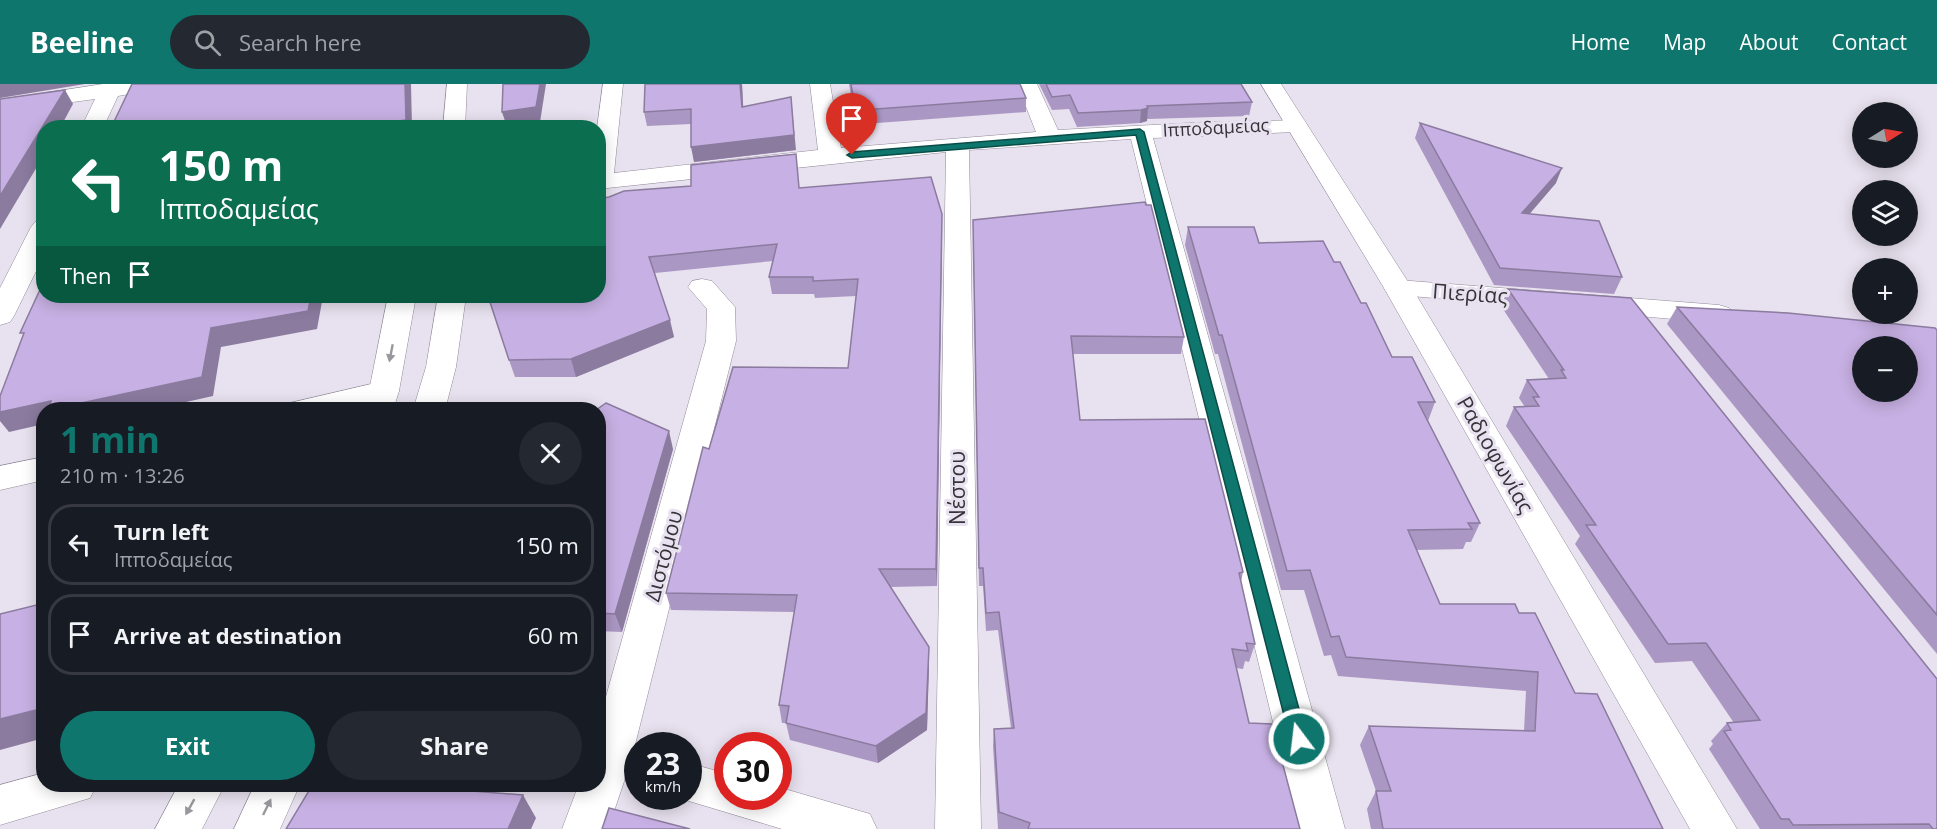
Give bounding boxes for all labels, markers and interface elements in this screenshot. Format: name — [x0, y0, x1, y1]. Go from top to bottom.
search box — [170, 15, 590, 69]
text: Beeline — [30, 23, 134, 61]
icon: search — [191, 26, 224, 59]
text: Search here — [239, 27, 362, 57]
text: Home — [1571, 28, 1630, 56]
text: Map — [1663, 28, 1706, 56]
text: About — [1739, 28, 1799, 56]
text: Contact — [1832, 28, 1907, 56]
pin — [826, 93, 877, 155]
icon: arrive — [835, 102, 868, 135]
north arrow — [1852, 102, 1918, 168]
map controls — [1852, 102, 1918, 402]
street label: Ιπποδαμείας — [1162, 112, 1270, 142]
text: 150 m — [159, 136, 283, 193]
icon: left — [60, 144, 138, 222]
button: layers — [1852, 180, 1918, 246]
text: Ιπποδαμείας — [159, 190, 319, 227]
icon: arrive — [123, 258, 156, 291]
button: + — [1852, 258, 1918, 324]
text: Then — [60, 260, 111, 290]
street label: Πιερίας — [1432, 276, 1509, 310]
button: − — [1852, 336, 1918, 402]
one-way arrow — [386, 344, 395, 363]
street label: Ραδιοφωνίας — [1451, 391, 1541, 518]
text: 1 min — [60, 415, 160, 464]
button: close — [519, 422, 582, 485]
street label: Νέστου — [943, 451, 971, 525]
text: 210 m · 13:26 — [60, 462, 185, 489]
street label: Διστόμου — [637, 507, 689, 604]
text: Turn left — [114, 516, 209, 546]
icon: left — [63, 528, 96, 561]
text: 150 m — [515, 530, 579, 560]
text: Ιπποδαμείας — [114, 546, 232, 573]
icon: arrive — [63, 618, 96, 651]
text: Arrive at destination — [114, 620, 342, 650]
text: 60 m — [528, 620, 579, 650]
position arrow — [1267, 707, 1331, 771]
button: Exit — [60, 711, 315, 780]
button: Share — [327, 711, 582, 780]
speed limit sign: 30 — [714, 732, 792, 810]
text: 23 — [646, 743, 680, 784]
text: km/h — [645, 776, 681, 796]
one-way arrow — [263, 798, 272, 815]
one-way arrow — [185, 799, 195, 816]

